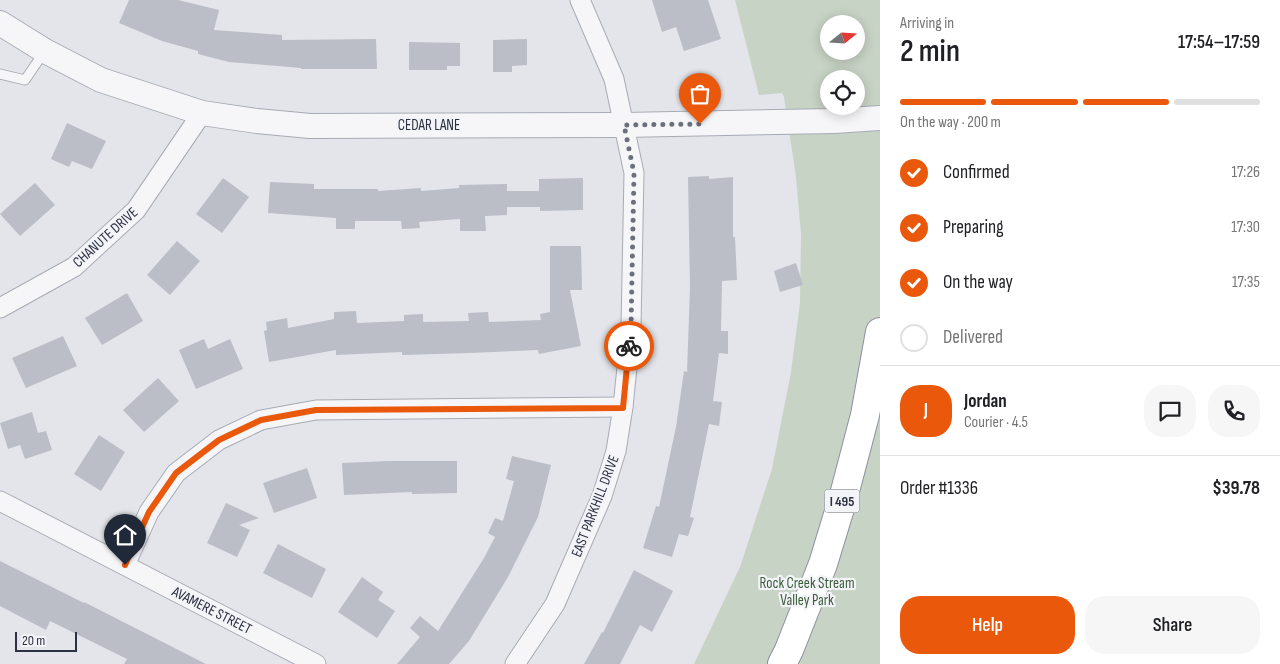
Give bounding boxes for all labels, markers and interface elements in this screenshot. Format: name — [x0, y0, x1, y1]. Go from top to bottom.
text: Arriving in — [900, 14, 954, 33]
north arrow — [820, 15, 865, 60]
map controls — [820, 15, 865, 115]
text: 17:54–17:59 — [1178, 31, 1260, 54]
text: 2 min — [900, 32, 960, 71]
button: locate — [820, 70, 865, 115]
pin — [679, 73, 721, 124]
icon: bag — [686, 80, 714, 108]
text: On the way · 200 m — [900, 113, 1001, 132]
street label: CEDAR LANE — [398, 116, 460, 135]
icon: check — [900, 159, 928, 187]
text: Confirmed — [943, 161, 1010, 184]
text: 17:26 — [1232, 163, 1260, 182]
street label: CHANUTE DRIVE — [69, 203, 142, 272]
icon: check — [900, 214, 928, 242]
text: Preparing — [943, 216, 1004, 239]
text: 17:30 — [1231, 218, 1260, 237]
icon: check — [900, 269, 928, 297]
text: On the way — [943, 271, 1013, 294]
text: 17:35 — [1232, 273, 1260, 292]
courier — [604, 321, 654, 371]
text: Delivered — [943, 326, 1003, 349]
icon: bike — [615, 332, 643, 360]
button: chat — [1144, 385, 1196, 437]
button: phone — [1208, 385, 1260, 437]
text: Jordan — [964, 390, 1007, 413]
text: J — [924, 399, 928, 422]
text: Courier · 4.5 — [964, 413, 1028, 432]
street label: EAST PARKHILL DRIVE — [567, 452, 624, 560]
text: Order #1336 — [900, 477, 978, 500]
text: $39.78 — [1212, 477, 1260, 500]
road number: I 495 — [824, 490, 860, 512]
pin — [104, 514, 146, 565]
icon: home — [111, 521, 139, 549]
park label: Rock Creek Stream Valley Park — [759, 574, 855, 610]
street label: AVAMERE STREET — [168, 582, 255, 639]
button: Help — [900, 596, 1075, 654]
button: Share — [1085, 596, 1260, 654]
scale bar — [15, 629, 78, 652]
text: 20 m — [22, 632, 45, 649]

